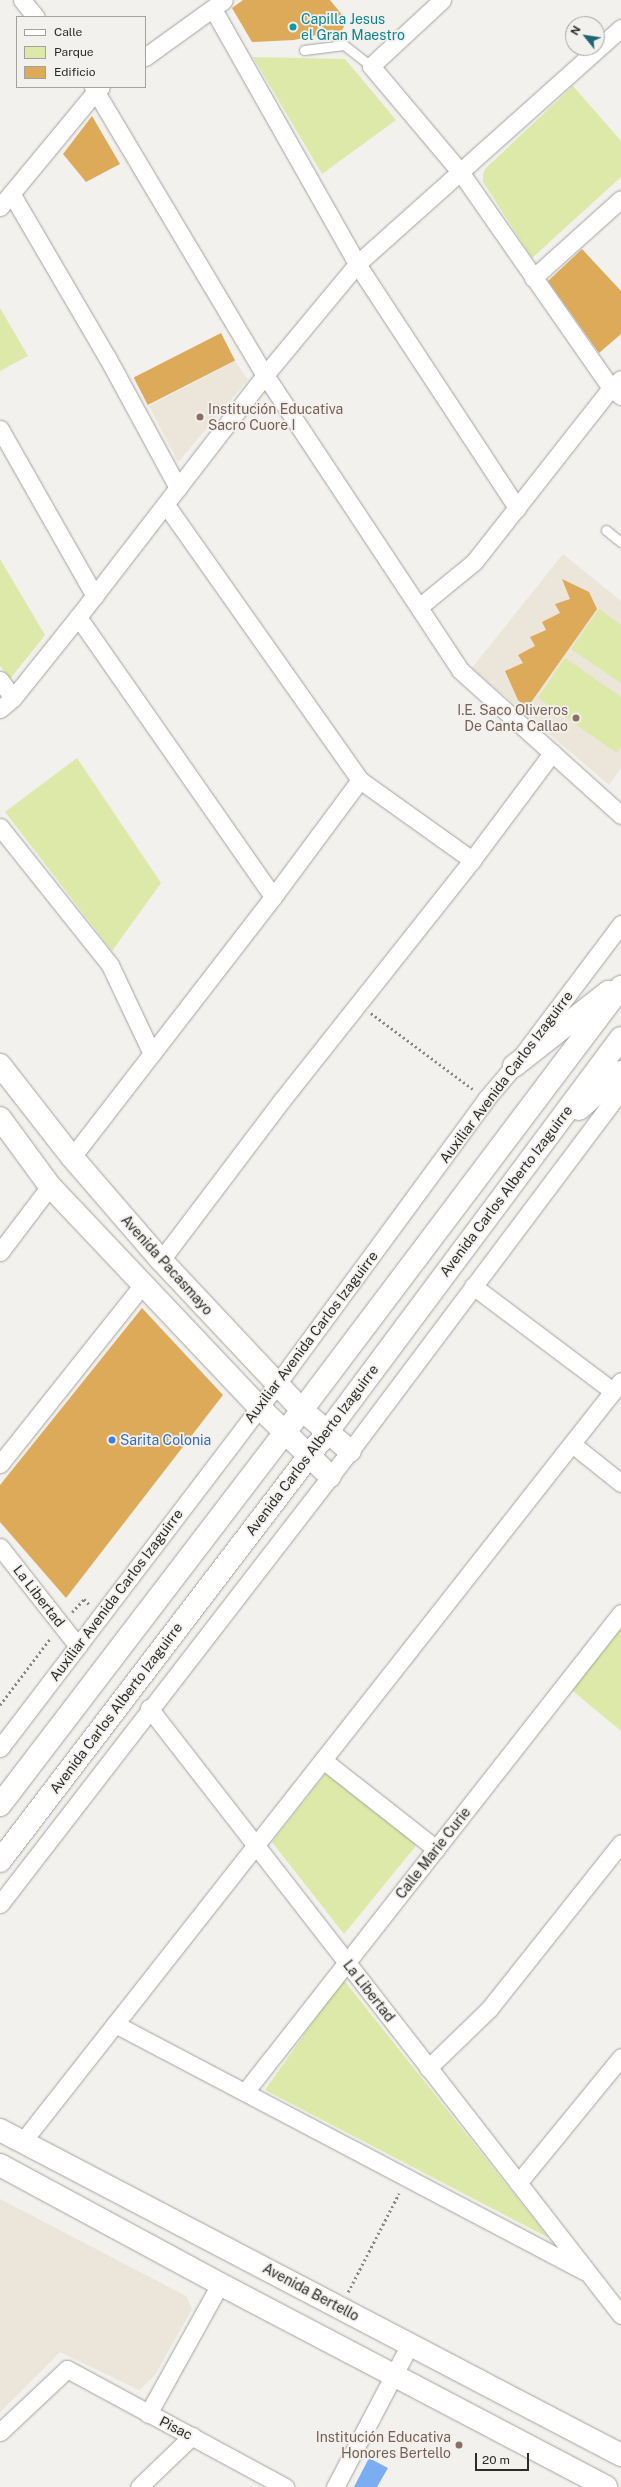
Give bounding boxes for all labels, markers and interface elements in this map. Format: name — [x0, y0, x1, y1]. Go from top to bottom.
place label: Capilla Jesus el Gran Maestro — [301, 11, 405, 44]
legend — [16, 16, 146, 88]
north arrow — [565, 16, 605, 56]
marker: Capilla Jesus el Gran Maestro — [288, 22, 298, 32]
text: N — [568, 24, 583, 37]
text: Calle — [54, 25, 82, 39]
text: Parque — [54, 45, 94, 59]
text: Edificio — [54, 65, 96, 79]
place label: Institución Educativa Sacro Cuore I — [208, 401, 343, 434]
marker: Institución Educativa Sacro Cuore I — [195, 412, 205, 422]
place label: I.E. Saco Oliveros De Canta Callao — [457, 702, 568, 734]
marker: I.E. Saco Oliveros De Canta Callao — [571, 713, 581, 723]
street label: Auxiliar Avenida Carlos Izaguirre — [436, 988, 576, 1166]
street label: Avenida Carlos Alberto Izaguirre — [436, 1102, 576, 1280]
street label: Avenida Pacasmayo — [118, 1212, 216, 1318]
street label: Auxiliar Avenida Carlos Izaguirre — [241, 1248, 381, 1426]
street label: Avenida Carlos Alberto Izaguirre — [242, 1361, 382, 1539]
place label: Sarita Colonia — [120, 1432, 211, 1448]
marker: Sarita Colonia — [107, 1435, 117, 1445]
street label: Auxiliar Avenida Carlos Izaguirre — [46, 1506, 186, 1684]
street label: La Libertad — [10, 1562, 68, 1630]
street label: Avenida Carlos Alberto Izaguirre — [46, 1619, 186, 1797]
street label: Calle Marie Curie — [392, 1804, 474, 1902]
street label: La Libertad — [340, 1957, 398, 2025]
street label: Avenida Bertello — [260, 2260, 362, 2324]
street label: Pisac — [157, 2413, 195, 2443]
place label: Institución Educativa Honores Bertello — [316, 2429, 451, 2462]
marker: Institución Educativa Honores Bertello — [454, 2440, 464, 2450]
scale bar — [477, 2445, 531, 2471]
text: 20 m — [482, 2453, 510, 2467]

